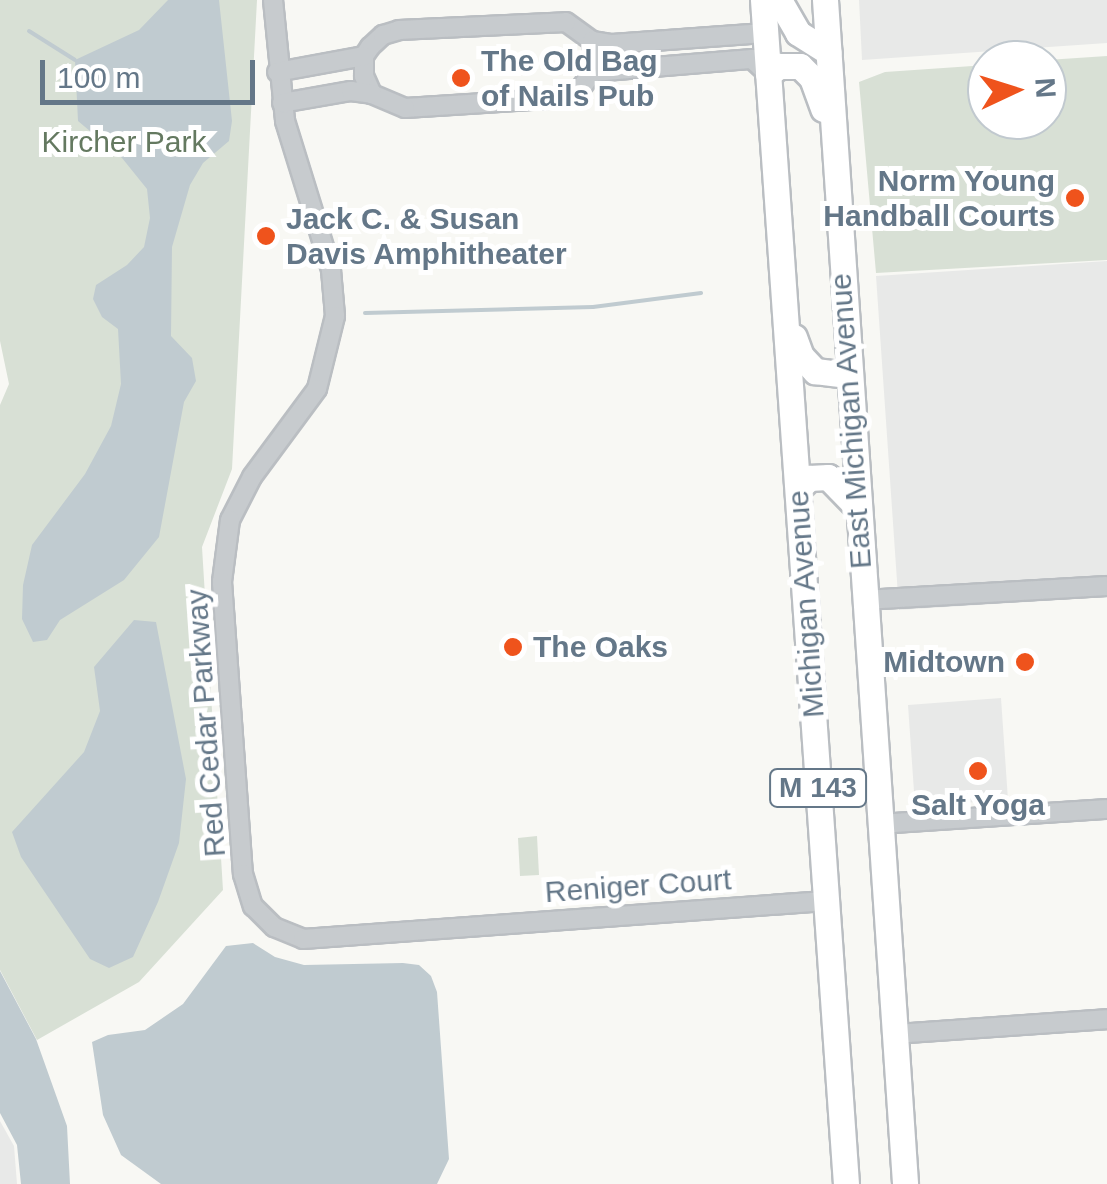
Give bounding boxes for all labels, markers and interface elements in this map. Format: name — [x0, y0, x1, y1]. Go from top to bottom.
scale bar — [45, 40, 260, 102]
north arrow — [967, 40, 1067, 140]
place label: The Old Bag of Nails Pub — [481, 43, 658, 114]
text: 100 m — [57, 61, 140, 94]
marker: The Old Bag of Nails Pub — [450, 67, 472, 89]
text: N — [1029, 77, 1062, 99]
park label: Kircher Park — [41, 124, 207, 160]
place label: Norm Young Handball Courts — [823, 163, 1055, 234]
marker: Norm Young Handball Courts — [1064, 187, 1086, 209]
place label: Jack C. & Susan Davis Amphitheater — [286, 201, 568, 272]
marker: Jack C. & Susan Davis Amphitheater — [255, 225, 277, 247]
street label: East Michigan Avenue — [823, 271, 879, 571]
street label: Michigan Avenue — [780, 488, 832, 720]
street label: Red Cedar Parkway — [179, 588, 233, 858]
place label: The Oaks — [533, 629, 668, 665]
marker: The Oaks — [502, 636, 524, 658]
place label: Midtown — [883, 644, 1005, 680]
marker: Midtown — [1014, 651, 1036, 673]
marker: Salt Yoga — [967, 760, 989, 782]
road number: M 143 — [768, 765, 868, 811]
place label: Salt Yoga — [911, 787, 1045, 823]
street label: Reniger Court — [544, 862, 732, 910]

